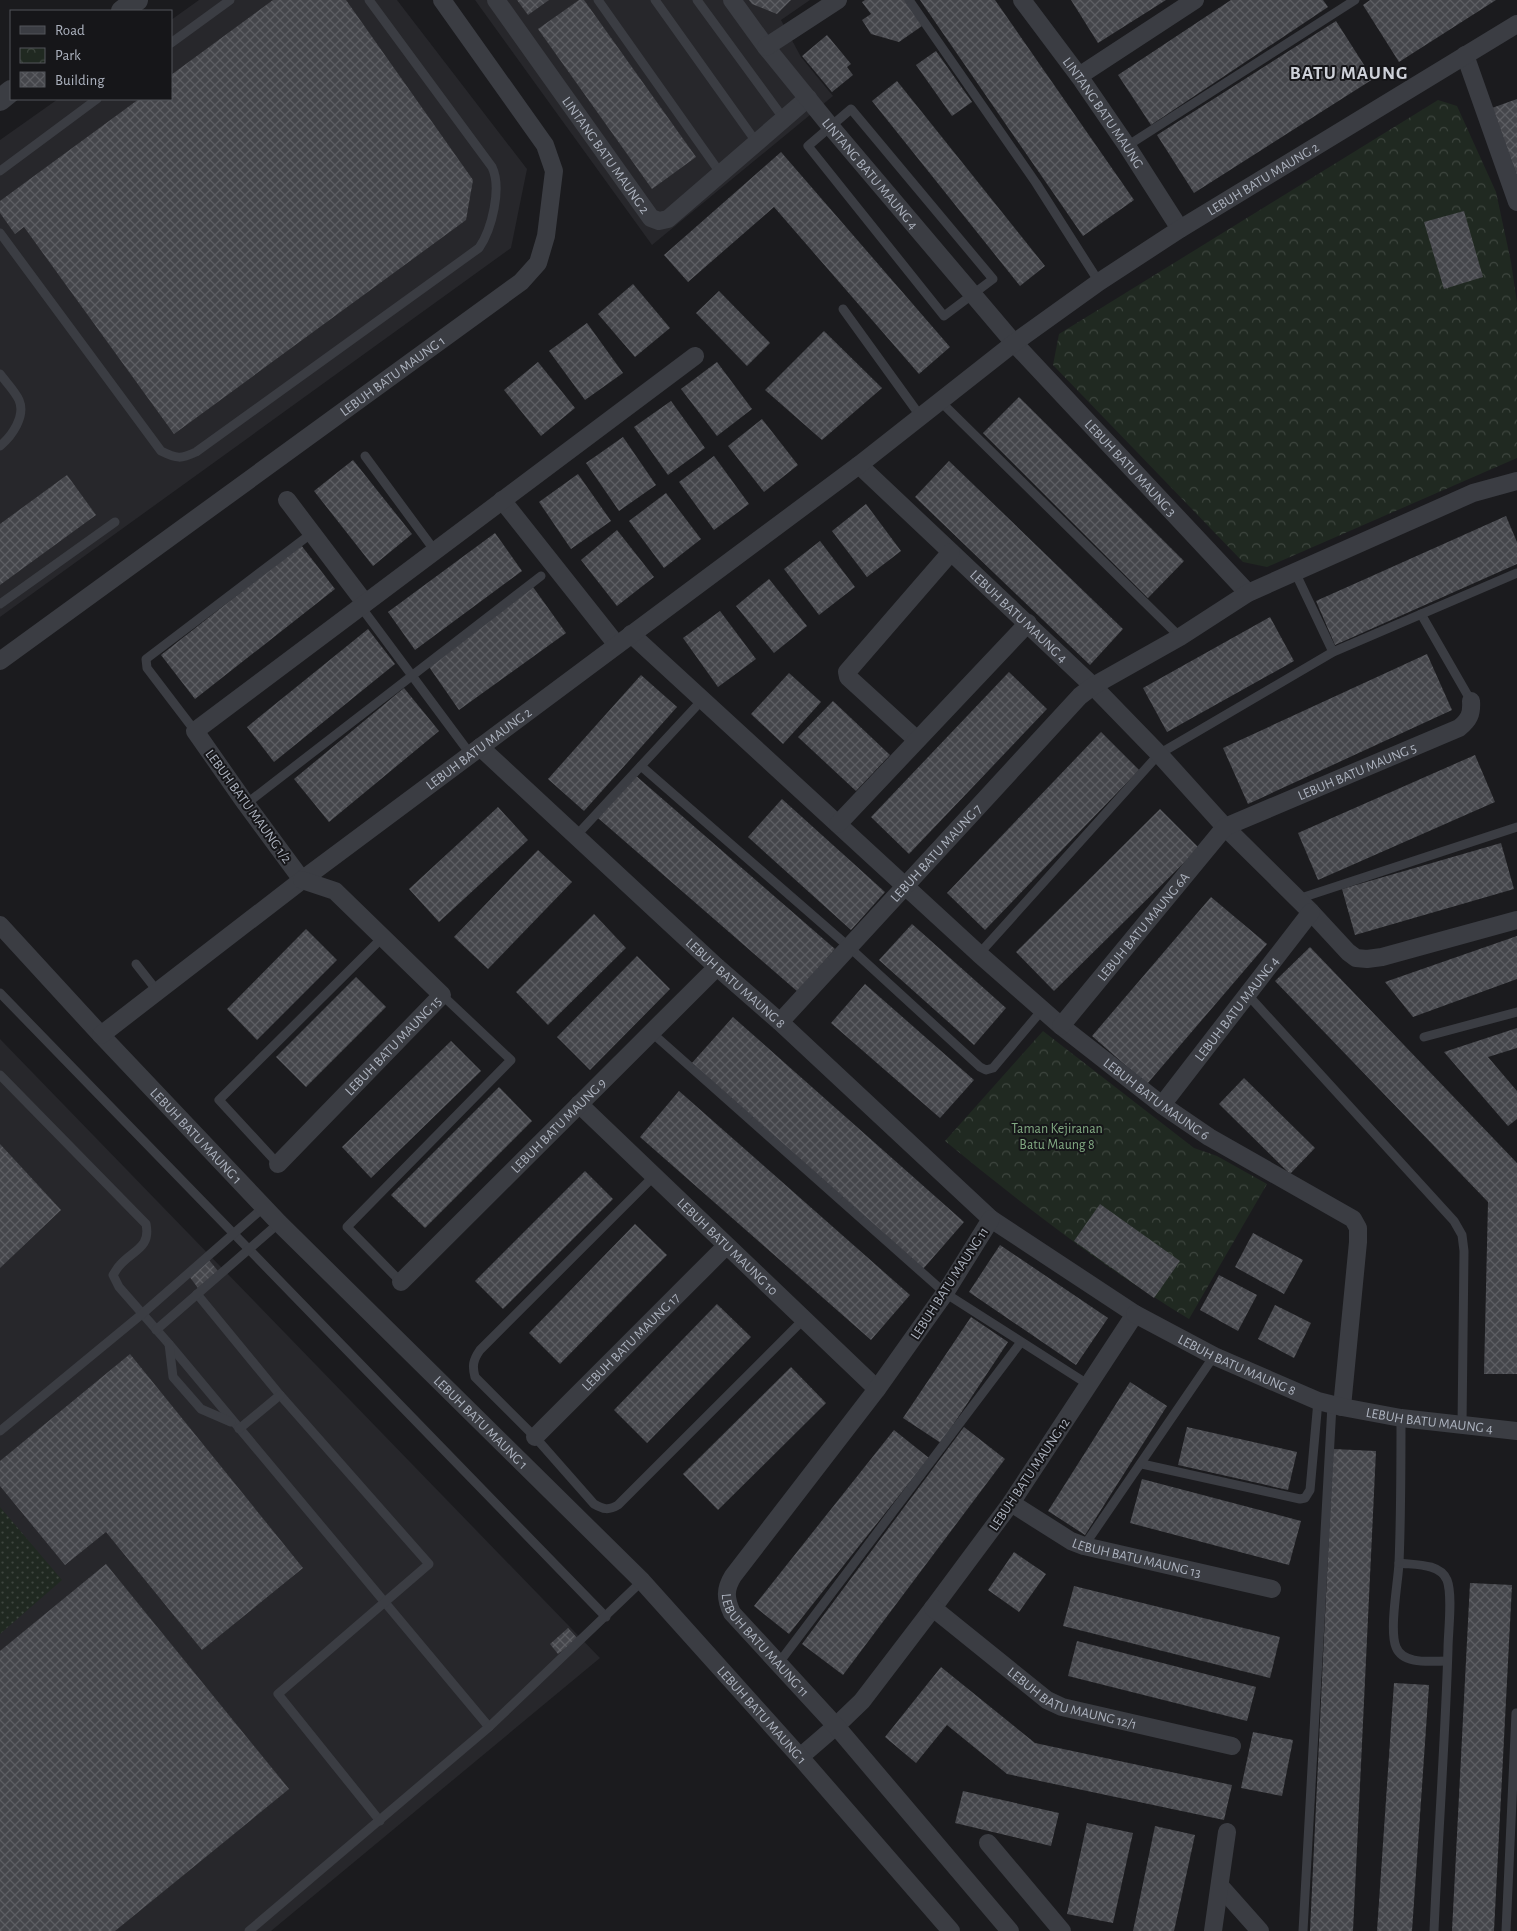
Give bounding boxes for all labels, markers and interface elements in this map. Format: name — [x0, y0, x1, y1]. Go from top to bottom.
legend — [10, 10, 172, 100]
text: Road — [55, 23, 85, 38]
text: Park — [55, 48, 81, 63]
street label: LINTANG BATU MAUNG — [1060, 55, 1145, 171]
district label: BATU MAUNG — [1290, 64, 1408, 83]
text: Building — [55, 73, 105, 88]
street label: LINTANG BATU MAUNG 2 — [559, 94, 652, 217]
street label: LINTANG BATU MAUNG 4 — [819, 116, 921, 232]
street label: LEBUH BATU MAUNG 2 — [1205, 140, 1321, 219]
street label: LEBUH BATU MAUNG 1 — [338, 334, 448, 419]
street label: LEBUH BATU MAUNG 3 — [1081, 417, 1179, 520]
street label: LEBUH BATU MAUNG 4 — [967, 568, 1070, 666]
street label: LEBUH BATU MAUNG 2 — [424, 706, 535, 793]
street label: LEBUH BATU MAUNG 5 — [1296, 741, 1419, 803]
street label: LEBUH BATU MAUNG 1/2 — [202, 747, 294, 866]
street label: LEBUH BATU MAUNG 7 — [888, 802, 985, 905]
street label: LEBUH BATU MAUNG 6A — [1095, 870, 1192, 984]
street label: LEBUH BATU MAUNG 8 — [683, 936, 788, 1031]
street label: LEBUH BATU MAUNG 4 — [1193, 954, 1282, 1064]
street label: LEBUH BATU MAUNG 15 — [343, 994, 445, 1099]
street label: LEBUH BATU MAUNG 6 — [1100, 1056, 1212, 1143]
street label: LEBUH BATU MAUNG 9 — [509, 1076, 609, 1176]
street label: LEBUH BATU MAUNG 1 — [147, 1086, 244, 1187]
park label: Taman Kejiranan Batu Maung 8 — [1011, 1122, 1103, 1152]
street label: LEBUH BATU MAUNG 10 — [674, 1196, 780, 1298]
street label: LEBUH BATU MAUNG 11 — [908, 1225, 991, 1342]
street label: LEBUH BATU MAUNG 17 — [580, 1291, 683, 1394]
street label: LEBUH BATU MAUNG 8 — [1175, 1332, 1298, 1398]
street label: LEBUH BATU MAUNG 1 — [431, 1374, 530, 1472]
street label: LEBUH BATU MAUNG 4 — [1365, 1406, 1494, 1436]
street label: LEBUH BATU MAUNG 12 — [987, 1416, 1073, 1533]
street label: LEBUH BATU MAUNG 13 — [1070, 1536, 1203, 1581]
street label: LEBUH BATU MAUNG 11 — [719, 1593, 811, 1700]
street label: LEBUH BATU MAUNG 1 — [714, 1664, 809, 1767]
street label: LEBUH BATU MAUNG 12/1 — [1004, 1665, 1138, 1732]

